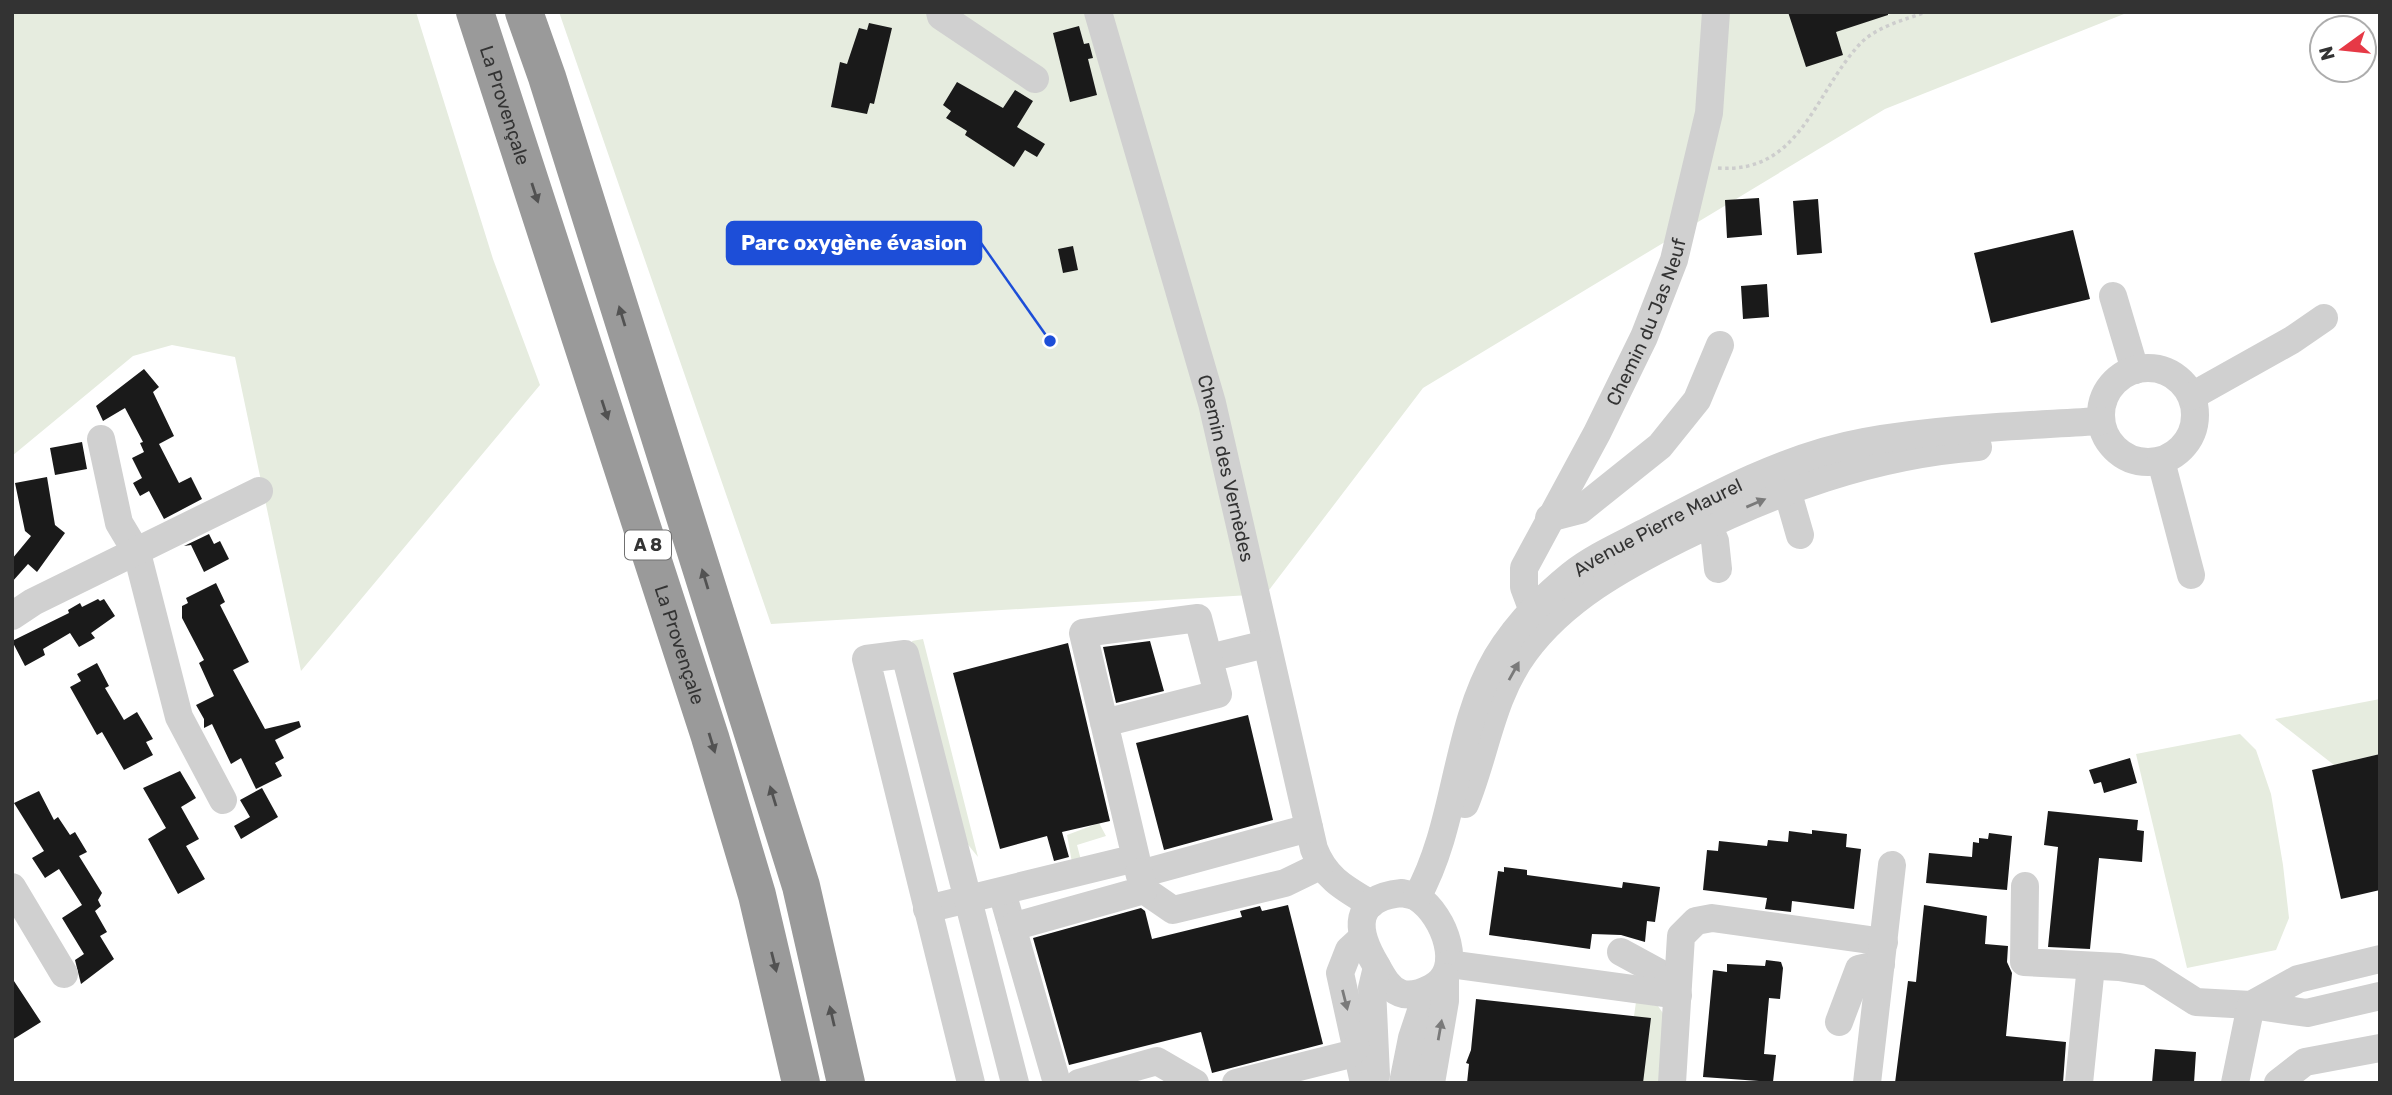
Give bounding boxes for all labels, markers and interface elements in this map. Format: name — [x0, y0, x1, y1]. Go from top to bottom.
north arrow — [2308, 14, 2378, 84]
street label: La Provençale — [475, 43, 535, 168]
text: N — [2314, 44, 2340, 63]
one-way arrow — [530, 183, 541, 204]
callout: Parc oxygène évasion — [727, 222, 981, 264]
text: Parc oxygène évasion — [741, 230, 967, 255]
street label: Chemin du Jas Neuf — [1601, 235, 1691, 409]
one-way arrow — [616, 305, 627, 326]
street label: Chemin des Vernèdes — [1192, 372, 1259, 564]
one-way arrow — [600, 400, 610, 421]
street label: Avenue Pierre Maurel — [1569, 474, 1746, 582]
one-way arrow — [1746, 497, 1767, 508]
road number: A 8 — [625, 530, 671, 560]
one-way arrow — [699, 569, 709, 590]
street label: La Provençale — [649, 582, 710, 707]
one-way arrow — [1508, 662, 1520, 681]
one-way arrow — [707, 733, 717, 754]
one-way arrow — [767, 786, 777, 807]
one-way arrow — [769, 951, 780, 973]
one-way arrow — [1340, 989, 1351, 1011]
one-way arrow — [826, 1005, 837, 1027]
one-way arrow — [1435, 1019, 1446, 1041]

